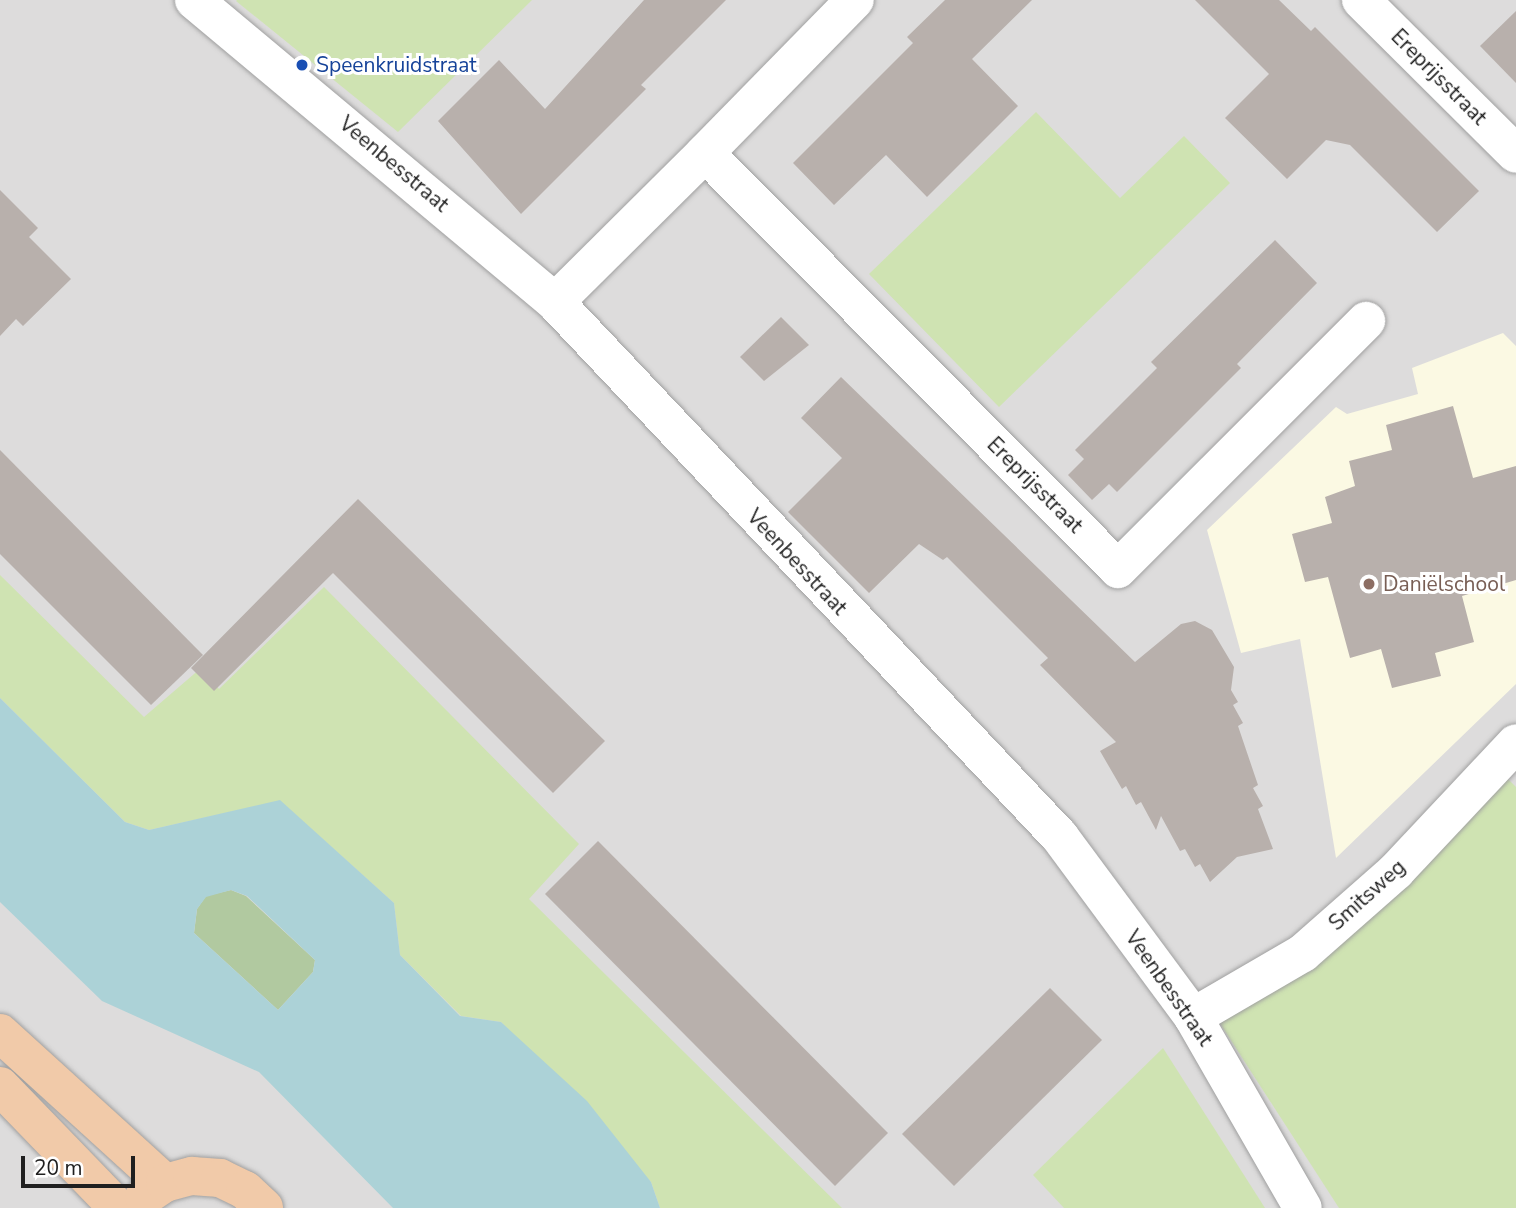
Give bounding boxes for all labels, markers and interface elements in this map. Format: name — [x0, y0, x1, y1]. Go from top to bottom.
street label: Ereprijsstraat — [1386, 24, 1492, 130]
place label: Speenkruidstraat — [316, 52, 477, 78]
marker: Speenkruidstraat — [294, 57, 310, 73]
street label: Veenbesstraat — [334, 111, 454, 217]
street label: Ereprijsstraat — [982, 432, 1088, 538]
street label: Veenbesstraat — [742, 504, 852, 620]
place label: Daniëlschool — [1383, 571, 1505, 597]
marker: Daniëlschool — [1361, 576, 1377, 592]
street label: Smitsweg — [1324, 854, 1410, 936]
street label: Veenbesstraat — [1120, 925, 1218, 1051]
scale bar — [24, 1142, 138, 1186]
text: 20 m — [34, 1154, 83, 1182]

